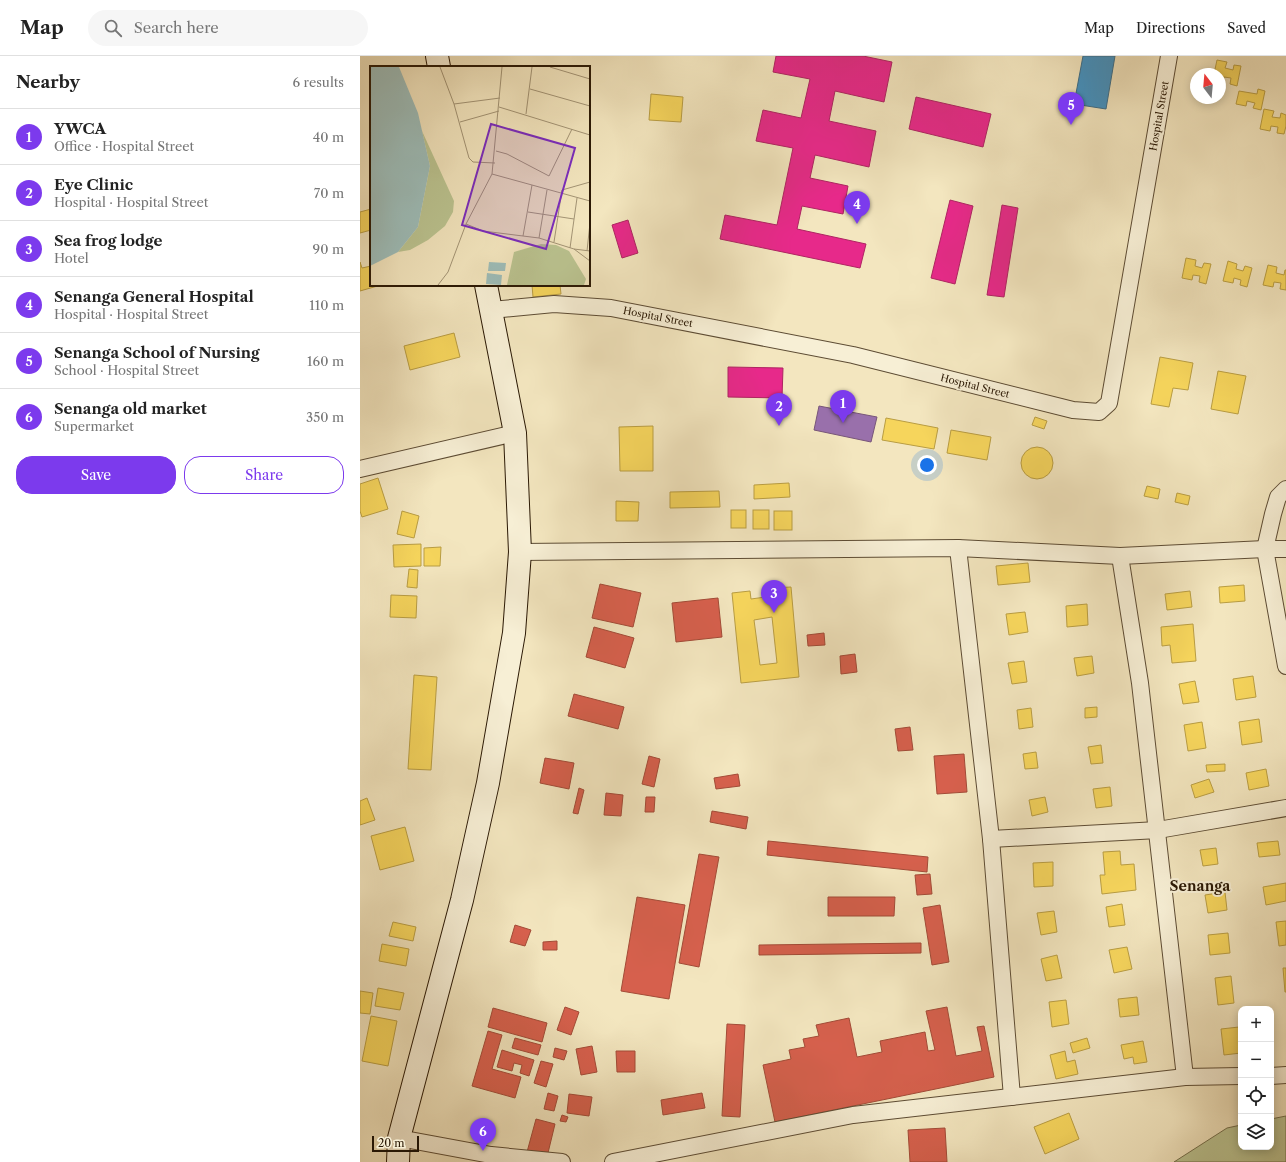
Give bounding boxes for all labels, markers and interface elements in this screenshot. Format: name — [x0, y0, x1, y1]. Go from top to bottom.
search box — [88, 10, 368, 46]
text: Map — [20, 16, 64, 39]
icon: search — [102, 17, 124, 39]
text: Search here — [134, 18, 219, 37]
text: Map — [1084, 19, 1114, 37]
text: Directions — [1136, 19, 1205, 37]
text: Saved — [1227, 19, 1266, 37]
inset map — [370, 66, 590, 286]
north arrow — [1190, 68, 1226, 104]
text: Nearby — [16, 72, 80, 92]
text: 6 results — [293, 74, 344, 90]
street label: Hospital Street — [1146, 80, 1172, 152]
pin: 5 — [1058, 92, 1084, 125]
text: YWCA — [54, 119, 106, 138]
text: 1 — [26, 129, 32, 145]
text: 40 m — [313, 129, 344, 145]
text: Office · Hospital Street — [54, 138, 194, 154]
text: Eye Clinic — [54, 175, 133, 194]
text: 2 — [25, 185, 33, 201]
text: 70 m — [314, 185, 344, 201]
pin: 4 — [844, 191, 870, 224]
text: Hospital · Hospital Street — [54, 194, 208, 210]
text: Sea frog lodge — [54, 231, 163, 250]
text: 3 — [25, 241, 33, 257]
text: 90 m — [313, 241, 344, 257]
text: Hotel — [54, 250, 89, 266]
text: Senanga General Hospital — [54, 287, 254, 306]
text: 4 — [25, 297, 33, 313]
text: 110 m — [309, 297, 344, 313]
street label: Hospital Street — [622, 304, 694, 330]
text: Hospital · Hospital Street — [54, 306, 208, 322]
text: Senanga School of Nursing — [54, 343, 260, 362]
text: 5 — [25, 353, 33, 369]
text: 160 m — [307, 353, 344, 369]
text: School · Hospital Street — [54, 362, 199, 378]
street label: Hospital Street — [939, 371, 1011, 401]
pin: 1 — [830, 390, 856, 423]
pin: 2 — [766, 393, 792, 426]
text: Senanga old market — [54, 399, 207, 418]
text: 6 — [25, 409, 33, 425]
text: 350 m — [306, 409, 344, 425]
text: Supermarket — [54, 418, 134, 434]
your location — [917, 455, 937, 475]
button: Save — [16, 456, 176, 494]
button: Share — [184, 456, 344, 494]
pin: 3 — [761, 580, 787, 613]
district label: Senanga — [1170, 877, 1231, 895]
map controls — [1238, 1006, 1274, 1150]
button: + — [1238, 1006, 1274, 1042]
button: − — [1238, 1042, 1274, 1078]
button: locate — [1238, 1078, 1274, 1114]
button: layers — [1238, 1114, 1274, 1150]
pin: 6 — [470, 1118, 496, 1151]
scale bar — [372, 1134, 419, 1153]
text: 20 m — [378, 1136, 404, 1150]

